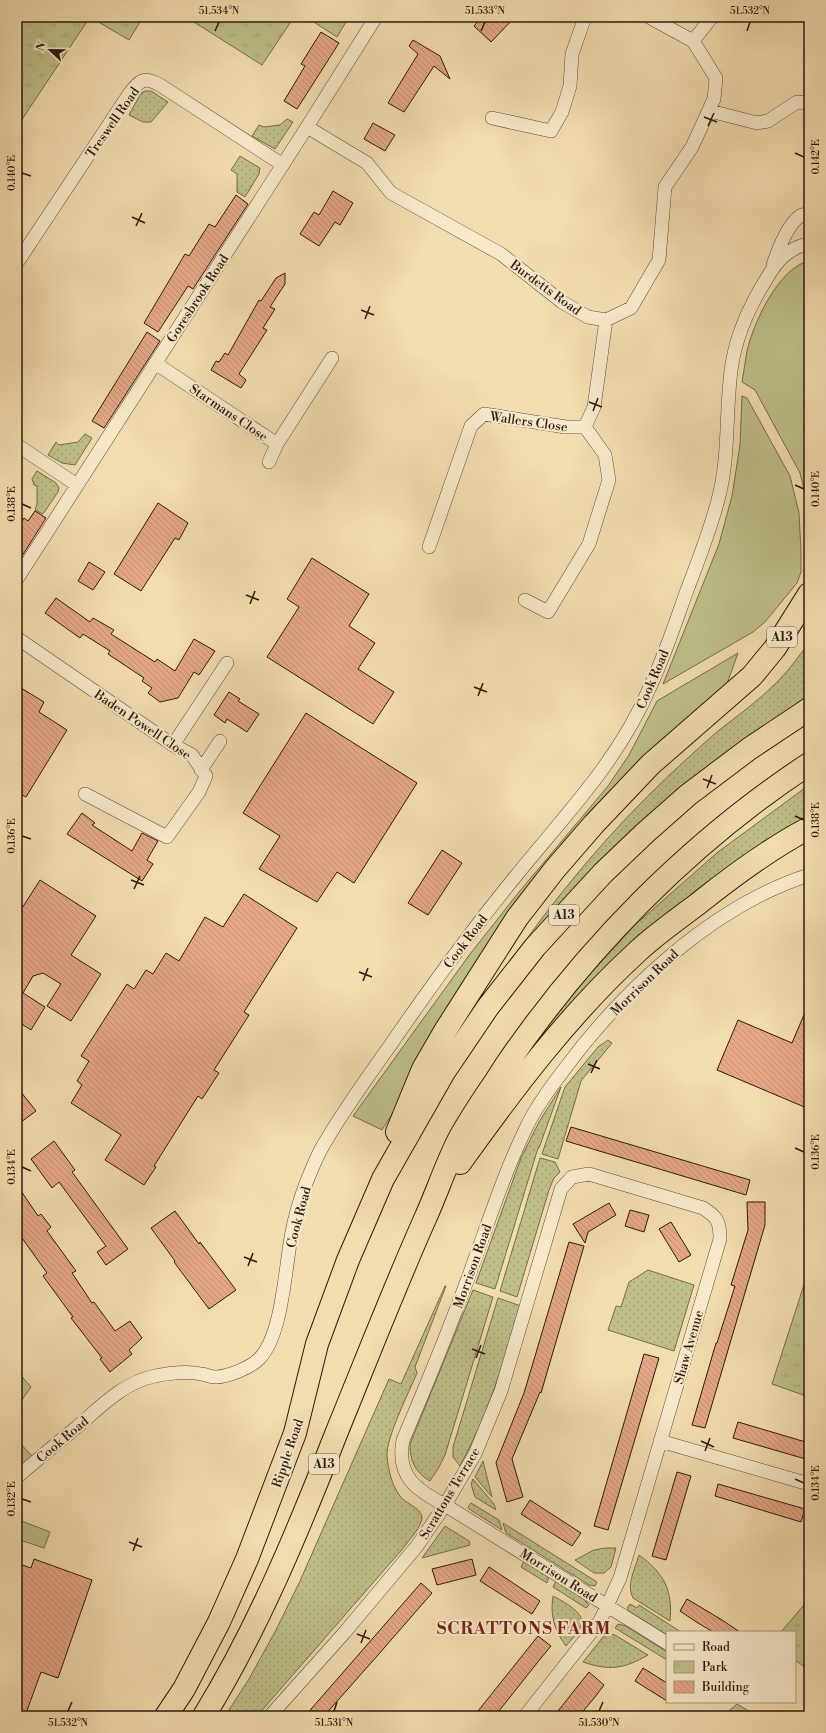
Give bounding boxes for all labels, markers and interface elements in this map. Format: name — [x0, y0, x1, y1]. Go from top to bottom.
text: 51.534°N — [199, 5, 240, 17]
text: 51.533°N — [465, 5, 505, 17]
text: 51.532°N — [730, 5, 771, 17]
north arrow — [30, 30, 70, 70]
text: N — [34, 40, 50, 53]
street label: Treswell Road — [83, 84, 143, 161]
text: 0.142°E — [810, 139, 822, 175]
text: 0.140°E — [6, 155, 18, 191]
street label: Goresbrook Road — [163, 251, 233, 346]
street label: Burdetts Road — [506, 256, 584, 319]
street label: Starmans Close — [186, 381, 271, 445]
street label: Wallers Close — [488, 408, 569, 435]
text: 0.140°E — [810, 471, 822, 507]
text: 0.138°E — [6, 486, 18, 522]
road number: A13 — [767, 627, 797, 647]
street label: Cook Road — [633, 647, 673, 712]
street label: Baden Powell Close — [90, 686, 194, 763]
text: 0.138°E — [810, 802, 822, 838]
text: 0.136°E — [6, 818, 18, 854]
road number: A13 — [549, 905, 579, 925]
street label: Cook Road — [440, 911, 492, 972]
street label: Morrison Road — [607, 946, 682, 1019]
text: 0.136°E — [810, 1134, 822, 1170]
text: 0.134°E — [6, 1149, 18, 1185]
street label: Cook Road — [283, 1184, 315, 1250]
street label: Morrison Road — [450, 1221, 496, 1311]
street label: Shaw Avenue — [671, 1308, 707, 1386]
street label: Cook Road — [33, 1413, 92, 1466]
street label: Ripple Road — [269, 1416, 307, 1490]
street label: Scrattons Terrace — [416, 1444, 484, 1542]
road number: A13 — [309, 1454, 339, 1474]
text: 0.134°E — [810, 1465, 822, 1501]
text: 0.132°E — [6, 1481, 18, 1517]
street label: Morrison Road — [517, 1546, 601, 1606]
district label: SCRATTONS FARM — [437, 1618, 611, 1640]
legend — [666, 1631, 796, 1703]
text: Road — [702, 1640, 730, 1655]
text: Park — [702, 1660, 728, 1675]
text: Building — [701, 1680, 750, 1695]
text: 51.532°N — [48, 1717, 89, 1729]
text: 51.531°N — [315, 1717, 354, 1729]
text: 51.530°N — [579, 1717, 620, 1729]

